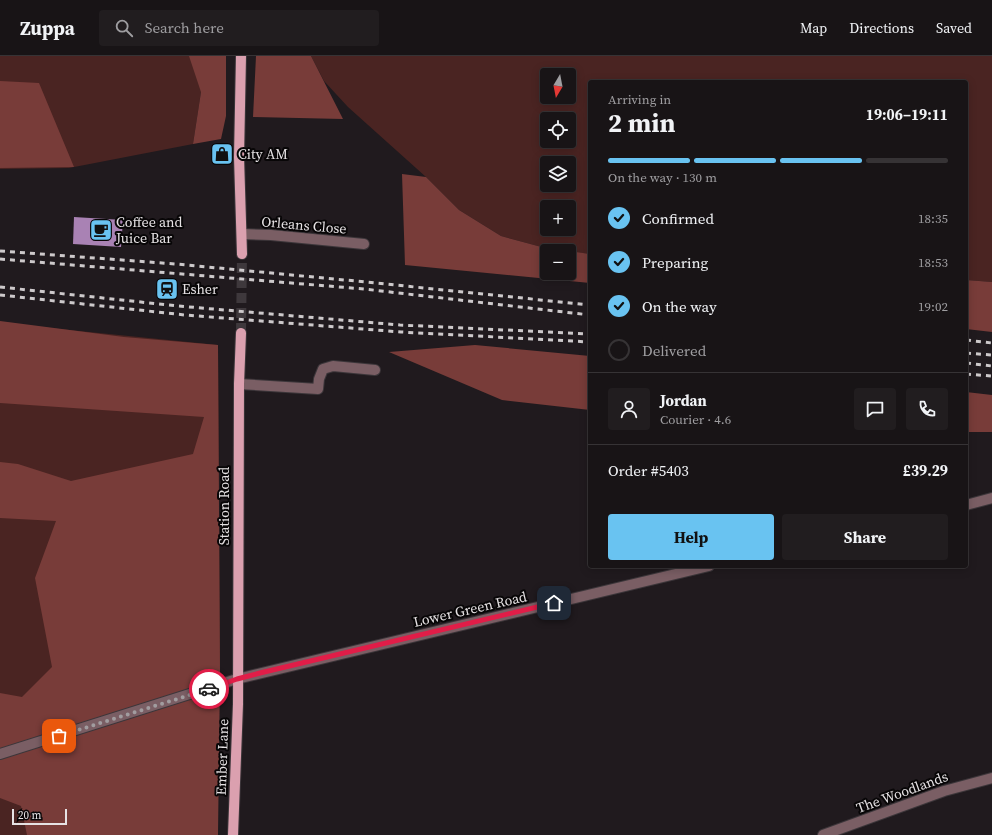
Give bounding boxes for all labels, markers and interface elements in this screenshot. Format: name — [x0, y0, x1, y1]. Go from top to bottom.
search box — [99, 10, 379, 46]
text: Zuppa — [20, 15, 75, 41]
icon: search — [113, 17, 135, 39]
text: Search here — [145, 17, 224, 38]
text: Map — [800, 18, 827, 38]
text: Directions — [849, 18, 914, 38]
text: Saved — [936, 18, 972, 38]
north arrow — [540, 68, 576, 104]
map controls — [540, 68, 576, 280]
text: Arriving in — [608, 91, 671, 108]
text: 19:06–19:11 — [866, 104, 948, 125]
text: 2 min — [608, 105, 675, 141]
button: locate — [540, 112, 576, 148]
shop icon: City AM — [209, 141, 235, 167]
place label: City AM — [238, 144, 288, 164]
button: layers — [540, 156, 576, 192]
text: On the way · 130 m — [608, 169, 717, 186]
button: + — [540, 200, 576, 236]
icon: check — [608, 207, 630, 229]
text: Confirmed — [642, 208, 714, 229]
text: 18:35 — [918, 210, 948, 227]
street label: Orleans Close — [260, 211, 348, 239]
place label: Coffee and Juice Bar — [115, 212, 183, 248]
cafe icon: Coffee and Juice Bar — [88, 217, 114, 243]
button: − — [540, 244, 576, 280]
icon: check — [608, 251, 630, 273]
text: Preparing — [642, 252, 708, 273]
text: 18:53 — [918, 254, 948, 271]
station icon: Esher — [154, 276, 180, 302]
place label: Esher — [182, 279, 218, 299]
icon: check — [608, 295, 630, 317]
text: On the way — [642, 296, 717, 317]
text: 19:02 — [918, 298, 948, 315]
text: Delivered — [642, 340, 706, 361]
button: person — [608, 388, 650, 430]
button: chat — [854, 388, 896, 430]
button: phone — [906, 388, 948, 430]
text: Jordan — [660, 390, 707, 411]
text: Courier · 4.6 — [660, 411, 731, 428]
text: Order #5403 — [608, 460, 689, 481]
text: £39.29 — [903, 460, 948, 481]
street label: Station Road — [214, 467, 234, 545]
button: Help — [608, 514, 774, 560]
button: Share — [782, 514, 948, 560]
street label: Lower Green Road — [411, 586, 529, 632]
pin — [537, 586, 571, 620]
icon: home — [543, 592, 565, 614]
courier — [189, 669, 229, 709]
icon: car — [198, 678, 220, 700]
street label: Ember Lane — [211, 718, 233, 796]
pin — [42, 719, 76, 753]
icon: bag — [48, 725, 70, 747]
street label: The Woodlands — [853, 766, 951, 818]
scale bar — [12, 807, 67, 826]
text: 20 m — [18, 808, 41, 823]

